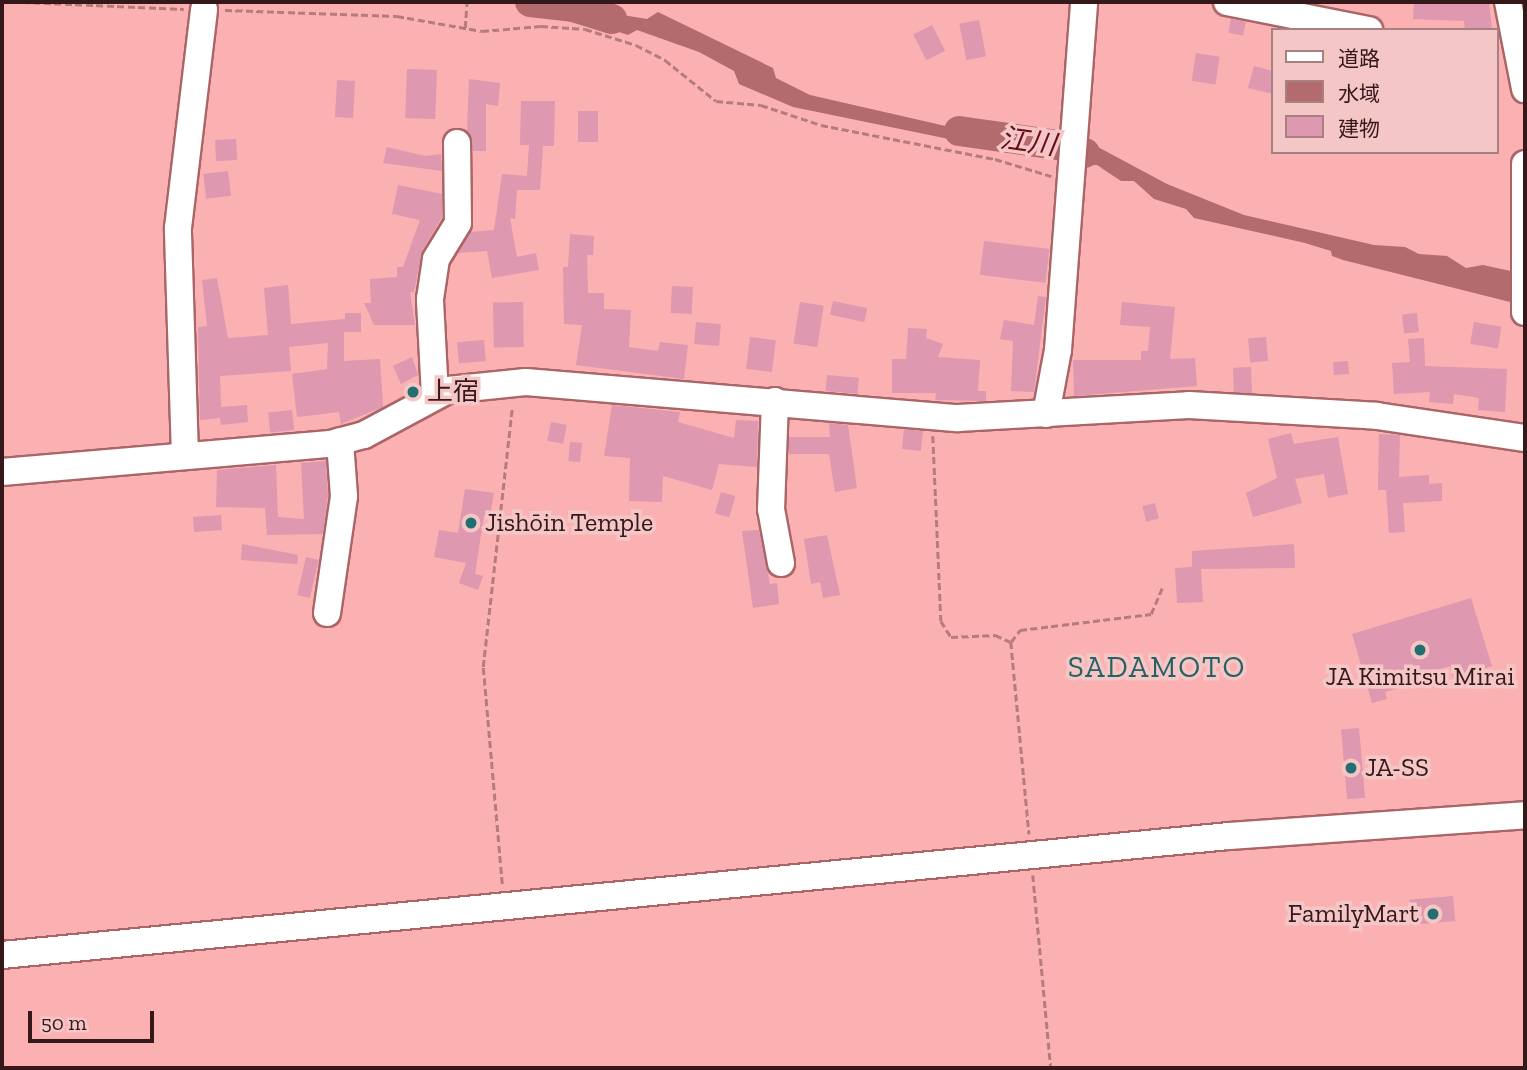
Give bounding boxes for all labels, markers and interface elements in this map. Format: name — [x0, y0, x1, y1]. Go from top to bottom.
legend — [1272, 28, 1499, 154]
text: 道路 — [1338, 46, 1380, 71]
text: 水域 — [1338, 81, 1380, 106]
text: 建物 — [1338, 116, 1380, 141]
water label: 江川 — [998, 121, 1058, 163]
place label: 上宿 — [427, 376, 479, 408]
marker: 上宿 — [405, 384, 421, 400]
place label: Jishōin Temple — [485, 507, 654, 539]
marker: Jishōin Temple — [463, 515, 479, 531]
marker: JA Kimitsu Mirai — [1412, 642, 1428, 658]
district label: SADAMOTO — [1069, 649, 1245, 685]
place label: JA Kimitsu Mirai — [1325, 661, 1515, 693]
place label: JA-SS — [1365, 752, 1429, 784]
marker: JA-SS — [1343, 760, 1359, 776]
place label: FamilyMart — [1288, 898, 1419, 930]
marker: FamilyMart — [1425, 906, 1441, 922]
scale bar — [32, 996, 158, 1040]
text: 50 m — [41, 1010, 87, 1035]

